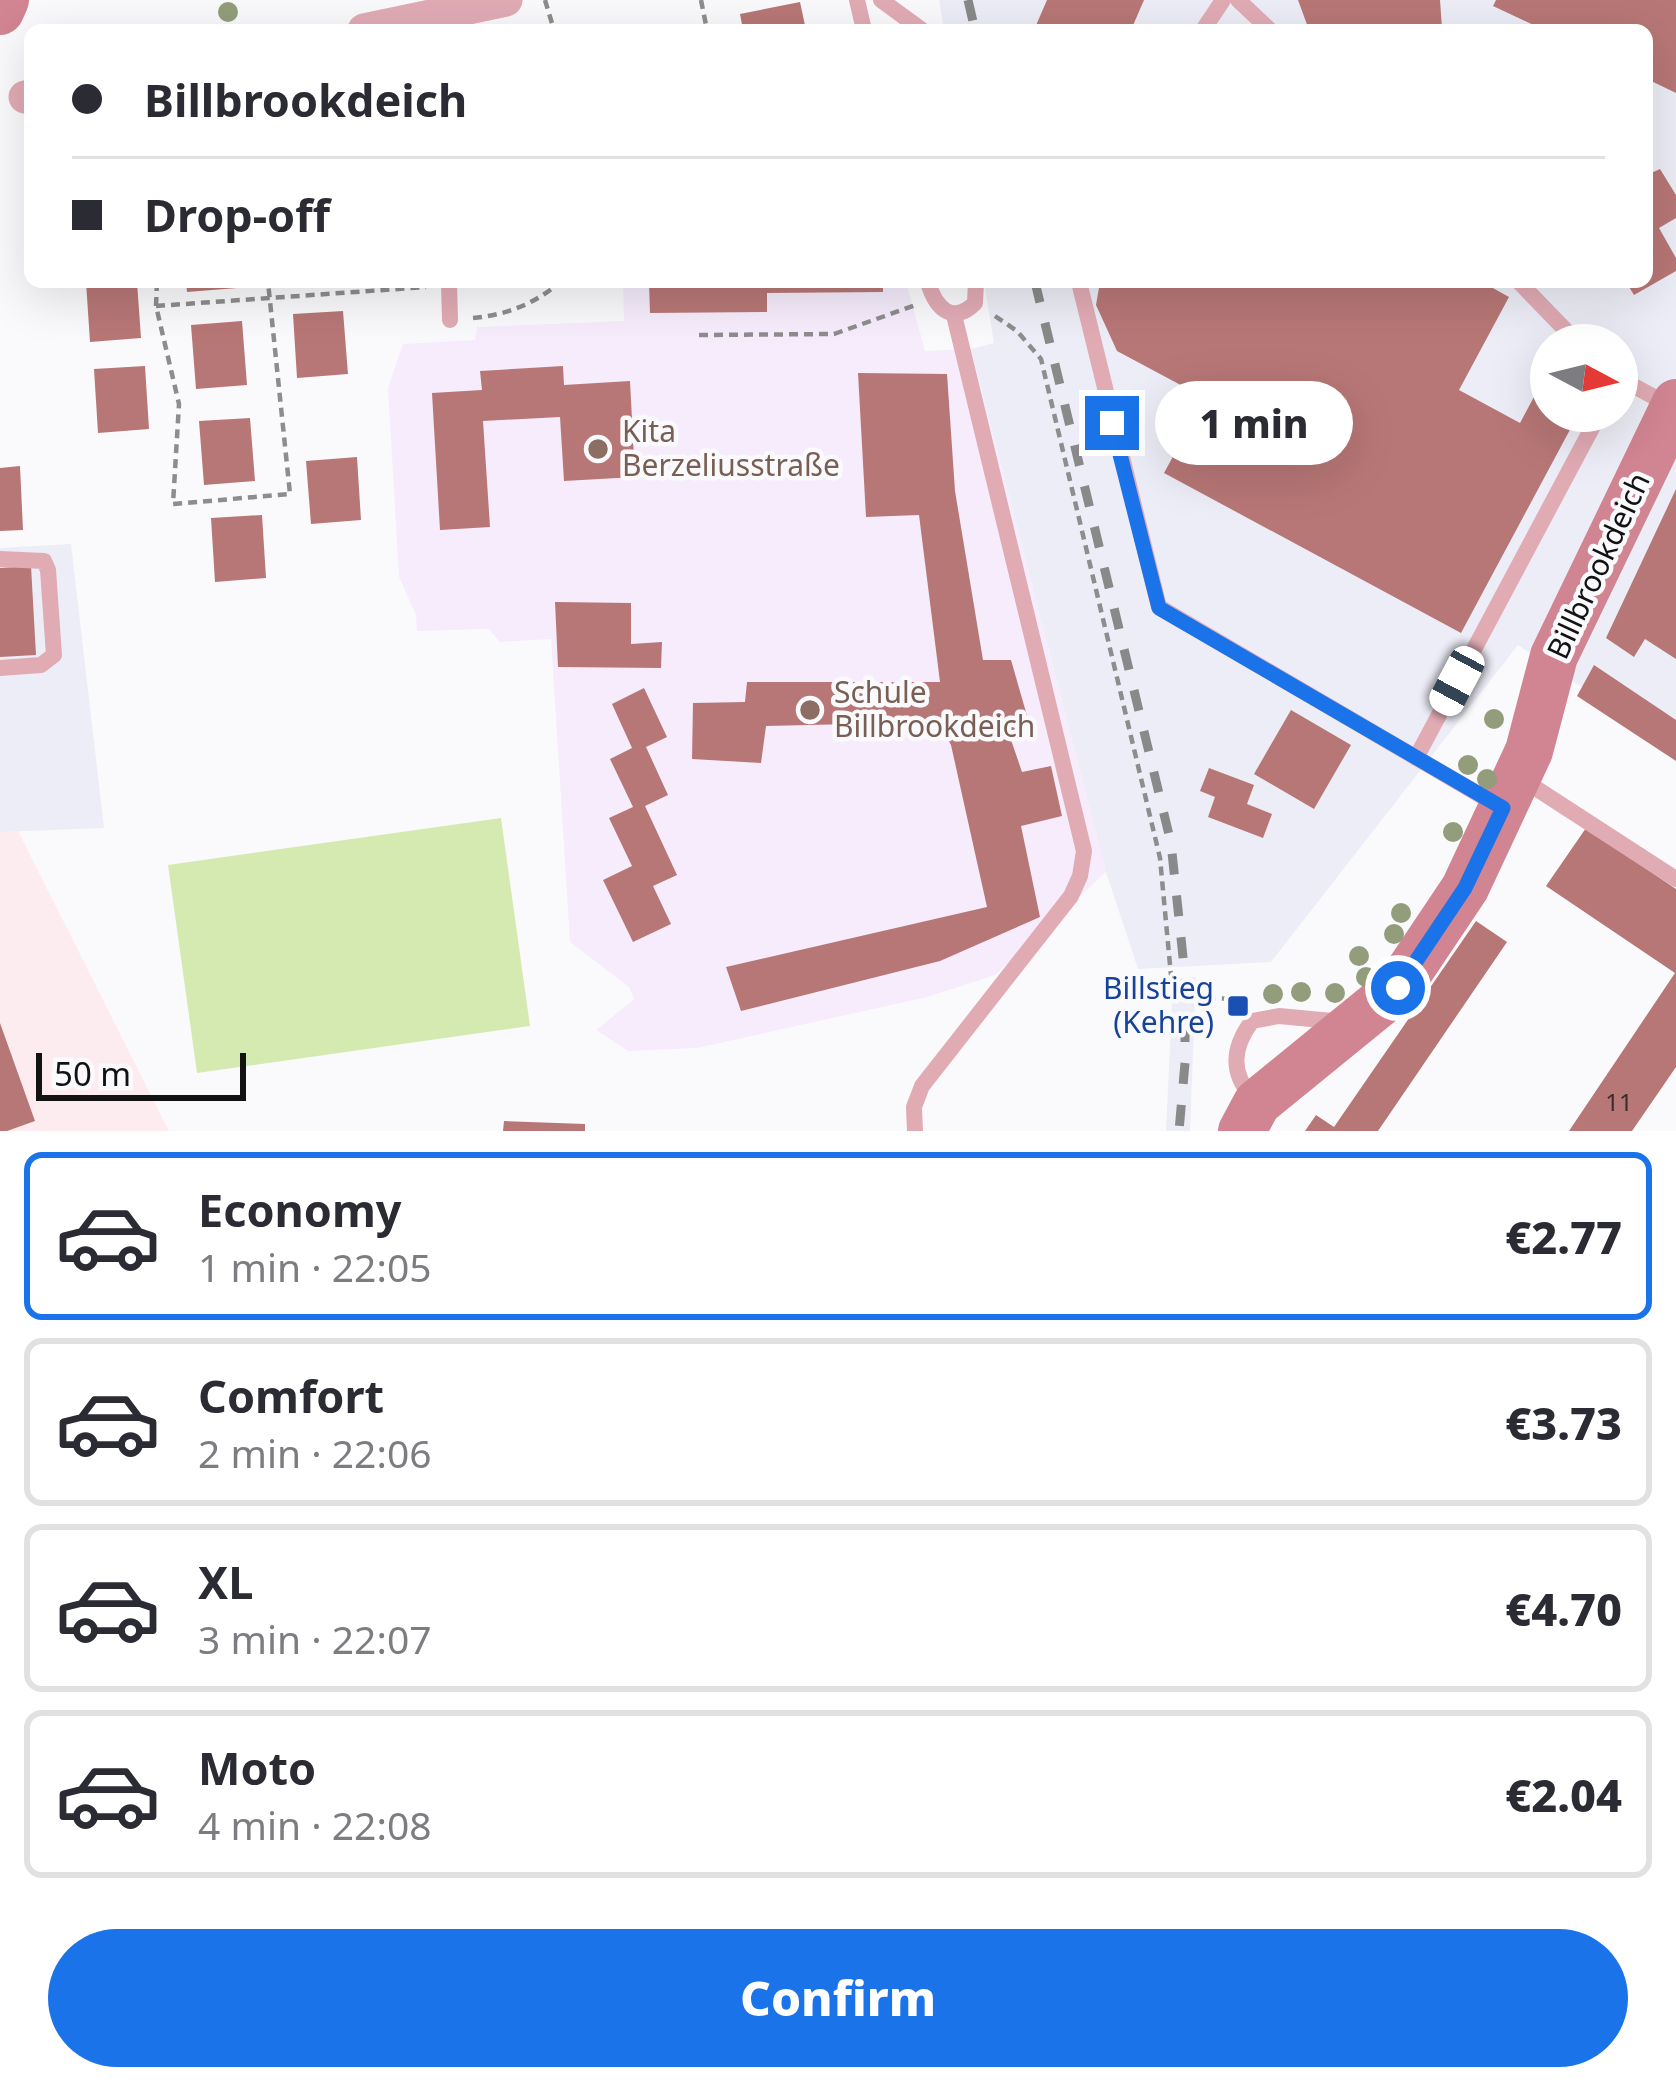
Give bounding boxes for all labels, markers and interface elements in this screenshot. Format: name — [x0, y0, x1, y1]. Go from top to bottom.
text: Billbrookdeich — [144, 69, 467, 130]
text: Drop-off — [144, 184, 330, 245]
north arrow — [1530, 324, 1638, 432]
map controls — [1530, 324, 1638, 432]
callout: 1 min — [1154, 381, 1352, 465]
route end — [1085, 396, 1139, 450]
text: 1 min — [1200, 396, 1308, 449]
place label: Kita Berzeliusstraße — [622, 410, 840, 485]
marker: Kita Berzeliusstraße — [585, 436, 611, 462]
street label: Billbrookdeich — [1537, 465, 1659, 665]
car — [1424, 641, 1490, 721]
place label: Schule Billbrookdeich — [834, 671, 1035, 746]
marker: Schule Billbrookdeich — [797, 697, 823, 723]
route start — [1371, 961, 1425, 1015]
place label: Billstieg (Kehre) — [1103, 967, 1214, 1042]
marker: Billstieg (Kehre) — [1225, 993, 1251, 1019]
scale bar — [36, 1047, 246, 1100]
text: 50 m — [54, 1051, 131, 1096]
house number: 11 — [1605, 1085, 1633, 1118]
text: Economy — [198, 1179, 402, 1240]
icon: car — [54, 1182, 162, 1290]
text: €2.77 — [1505, 1206, 1622, 1267]
text: 1 min · 22:05 — [198, 1240, 432, 1293]
text: Comfort — [198, 1365, 384, 1426]
icon: car — [54, 1368, 162, 1476]
text: €3.73 — [1505, 1392, 1622, 1453]
text: 2 min · 22:06 — [198, 1426, 432, 1479]
text: XL — [198, 1551, 253, 1612]
icon: car — [54, 1554, 162, 1662]
text: €4.70 — [1505, 1578, 1622, 1639]
text: 3 min · 22:07 — [198, 1612, 432, 1665]
text: Moto — [198, 1737, 316, 1798]
icon: car — [54, 1740, 162, 1848]
text: €2.04 — [1505, 1764, 1622, 1825]
text: 4 min · 22:08 — [198, 1798, 432, 1851]
button: Confirm — [48, 1929, 1628, 2067]

